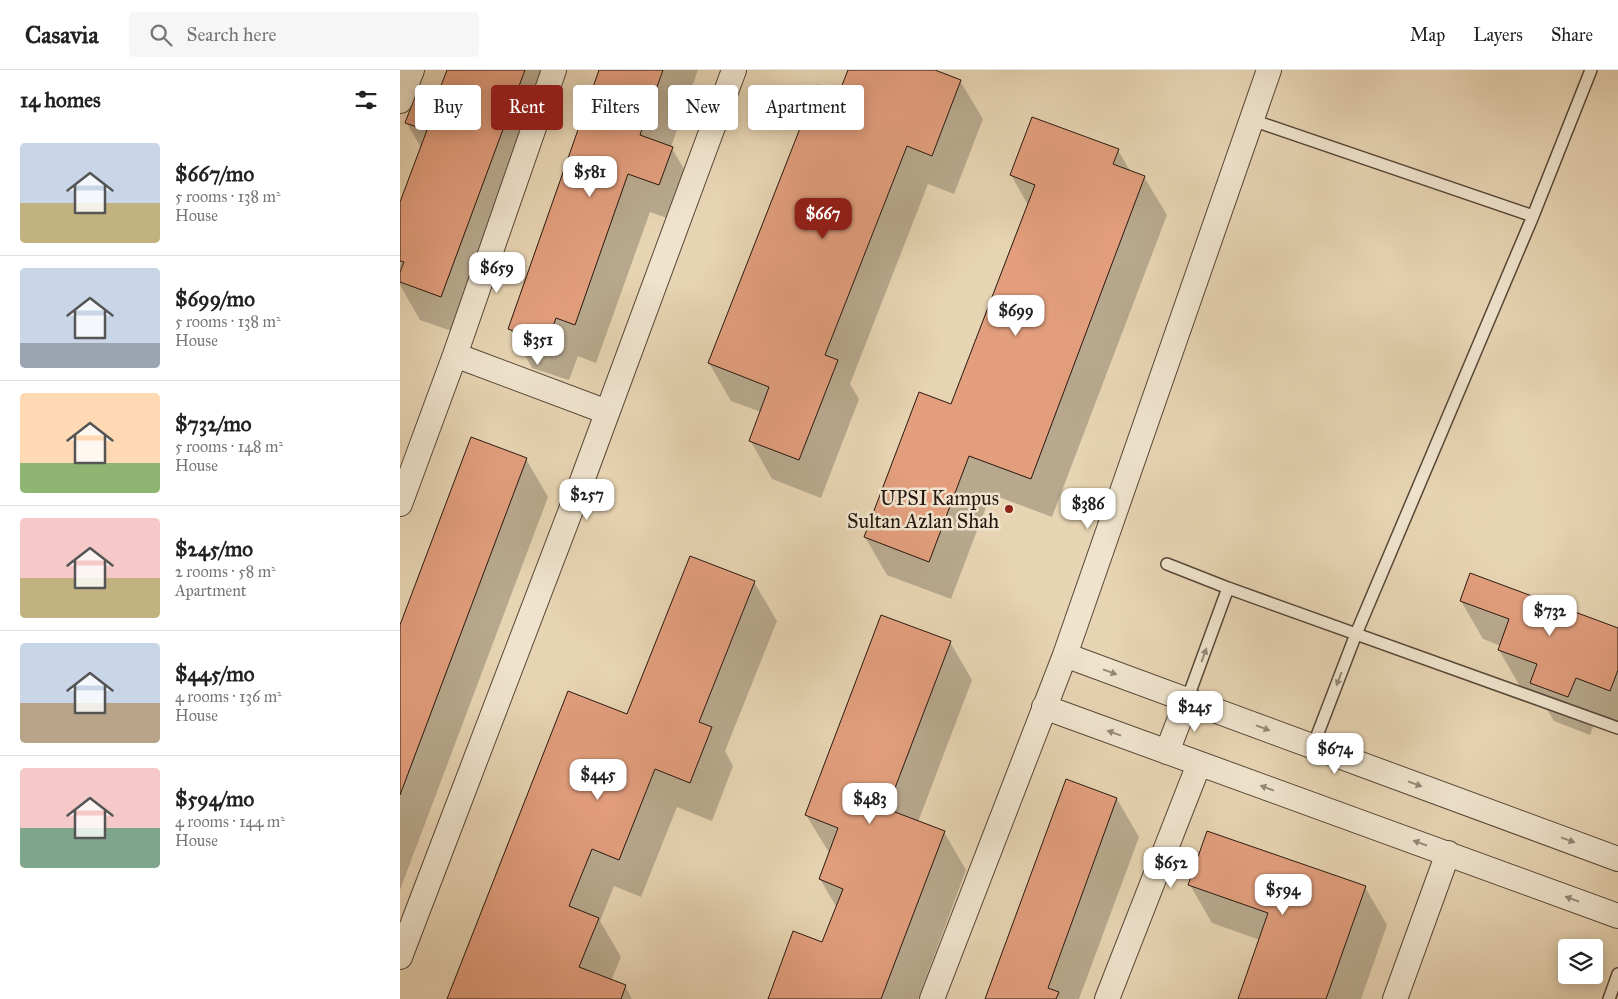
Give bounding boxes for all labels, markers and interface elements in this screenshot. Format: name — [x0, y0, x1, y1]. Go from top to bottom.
search box — [129, 12, 479, 57]
text: Casavia — [25, 20, 99, 50]
icon: search — [147, 21, 175, 49]
text: Search here — [187, 23, 276, 46]
text: Map — [1410, 24, 1445, 46]
text: Layers — [1473, 24, 1523, 46]
text: Share — [1551, 24, 1593, 46]
chip: Buy — [415, 85, 481, 130]
chip: Rent — [491, 85, 563, 130]
chip: Filters — [573, 85, 658, 130]
chip: New — [668, 85, 738, 130]
chip: Apartment — [748, 85, 864, 130]
icon: filters — [352, 86, 380, 114]
text: 14 homes — [20, 87, 101, 113]
pin: $581 — [560, 156, 620, 198]
text: $667/mo — [175, 161, 254, 187]
text: $581 — [574, 162, 606, 181]
icon: home — [60, 163, 120, 223]
text: 5 rooms · 138 m² — [175, 187, 281, 206]
pin: $667 — [793, 198, 853, 240]
text: $667 — [806, 204, 840, 223]
text: House — [175, 206, 218, 225]
pin: $659 — [467, 252, 527, 294]
text: $659 — [480, 258, 514, 277]
text: $699/mo — [175, 286, 255, 312]
icon: home — [60, 288, 120, 348]
pin: $699 — [986, 294, 1046, 337]
text: $699 — [999, 301, 1034, 320]
text: 5 rooms · 138 m² — [175, 312, 281, 331]
pin: $351 — [508, 324, 568, 366]
text: $351 — [523, 330, 553, 349]
text: House — [175, 331, 218, 350]
text: $732/mo — [175, 411, 252, 437]
icon: home — [60, 413, 120, 473]
text: 5 rooms · 148 m² — [175, 437, 283, 456]
text: House — [175, 456, 218, 475]
pin: $257 — [557, 478, 617, 521]
text: $257 — [570, 485, 604, 504]
place label: UPSI Kampus Sultan Azlan Shah — [847, 486, 999, 533]
pin: $386 — [1058, 488, 1118, 530]
text: $386 — [1072, 494, 1104, 513]
marker: UPSI Kampus Sultan Azlan Shah — [1003, 503, 1015, 515]
text: $245/mo — [175, 536, 253, 562]
icon: home — [60, 538, 120, 598]
text: 2 rooms · 58 m² — [175, 562, 276, 581]
text: Apartment — [175, 581, 247, 600]
pin: $732 — [1520, 594, 1580, 637]
text: $732 — [1534, 601, 1566, 620]
one-way arrow — [1201, 647, 1208, 662]
text: $445/mo — [175, 661, 254, 687]
icon: home — [60, 663, 120, 723]
one-way arrow — [1103, 669, 1118, 676]
one-way arrow — [1334, 672, 1342, 687]
text: 4 rooms · 136 m² — [175, 687, 282, 706]
pin: $245 — [1165, 690, 1225, 733]
text: $245 — [1178, 697, 1212, 716]
text: House — [175, 706, 218, 725]
one-way arrow — [1256, 724, 1271, 732]
one-way arrow — [1106, 729, 1121, 737]
pin: $674 — [1305, 732, 1365, 775]
text: $674 — [1318, 739, 1352, 758]
pin: $445 — [568, 758, 628, 801]
text: $445 — [581, 765, 615, 784]
one-way arrow — [1408, 781, 1423, 788]
pin: $483 — [840, 782, 900, 825]
one-way arrow — [1259, 784, 1274, 792]
text: $594/mo — [175, 786, 254, 812]
icon: home — [60, 788, 120, 848]
text: $483 — [853, 789, 887, 808]
text: 4 rooms · 144 m² — [175, 812, 285, 831]
text: House — [175, 831, 218, 850]
one-way arrow — [1561, 836, 1576, 844]
one-way arrow — [1412, 839, 1427, 846]
pin: $652 — [1141, 846, 1201, 889]
text: $652 — [1154, 853, 1188, 872]
pin: $594 — [1253, 874, 1313, 916]
text: $594 — [1266, 880, 1300, 899]
one-way arrow — [1564, 895, 1579, 903]
map controls — [1558, 939, 1603, 984]
button: layers — [1558, 939, 1603, 984]

